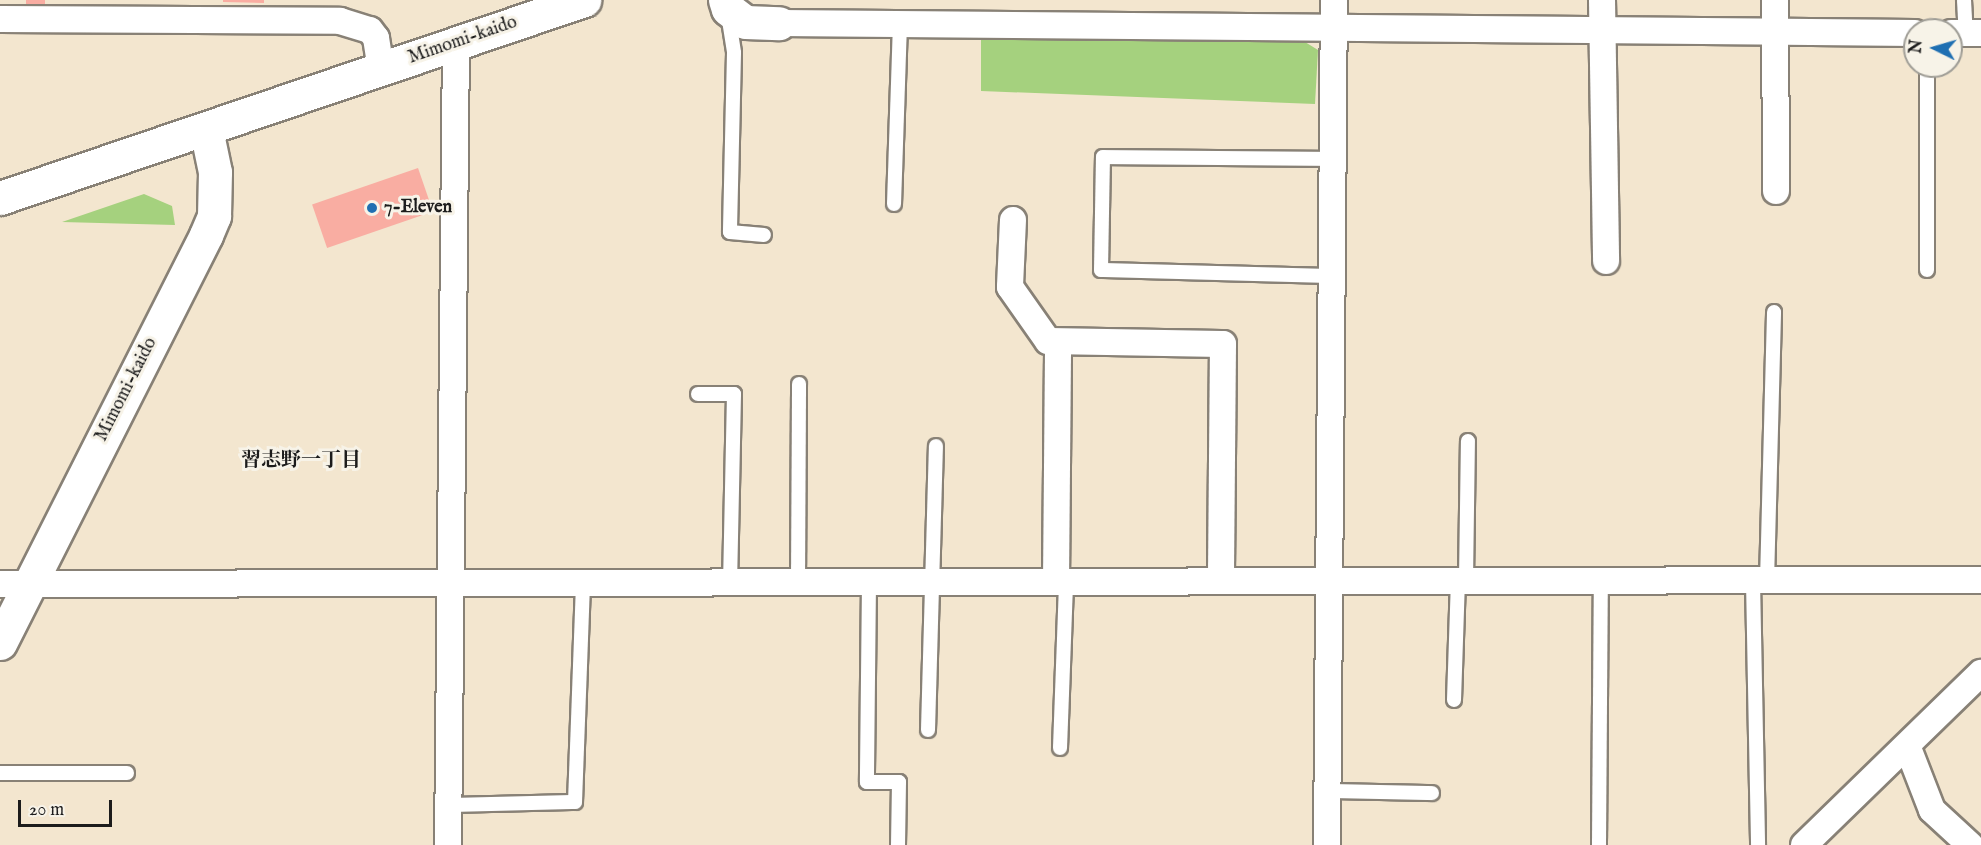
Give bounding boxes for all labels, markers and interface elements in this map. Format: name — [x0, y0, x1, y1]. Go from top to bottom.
street label: Mimomi-kaido — [406, 12, 520, 70]
north arrow — [1903, 18, 1963, 78]
text: N — [1906, 39, 1928, 54]
place label: 7-Eleven — [384, 197, 452, 219]
marker: 7-Eleven — [365, 201, 379, 215]
street label: Mimomi-kaido — [92, 334, 162, 446]
district label: 習志野一丁目 — [241, 448, 361, 472]
scale bar — [21, 788, 116, 826]
text: 20 m — [29, 799, 64, 822]

